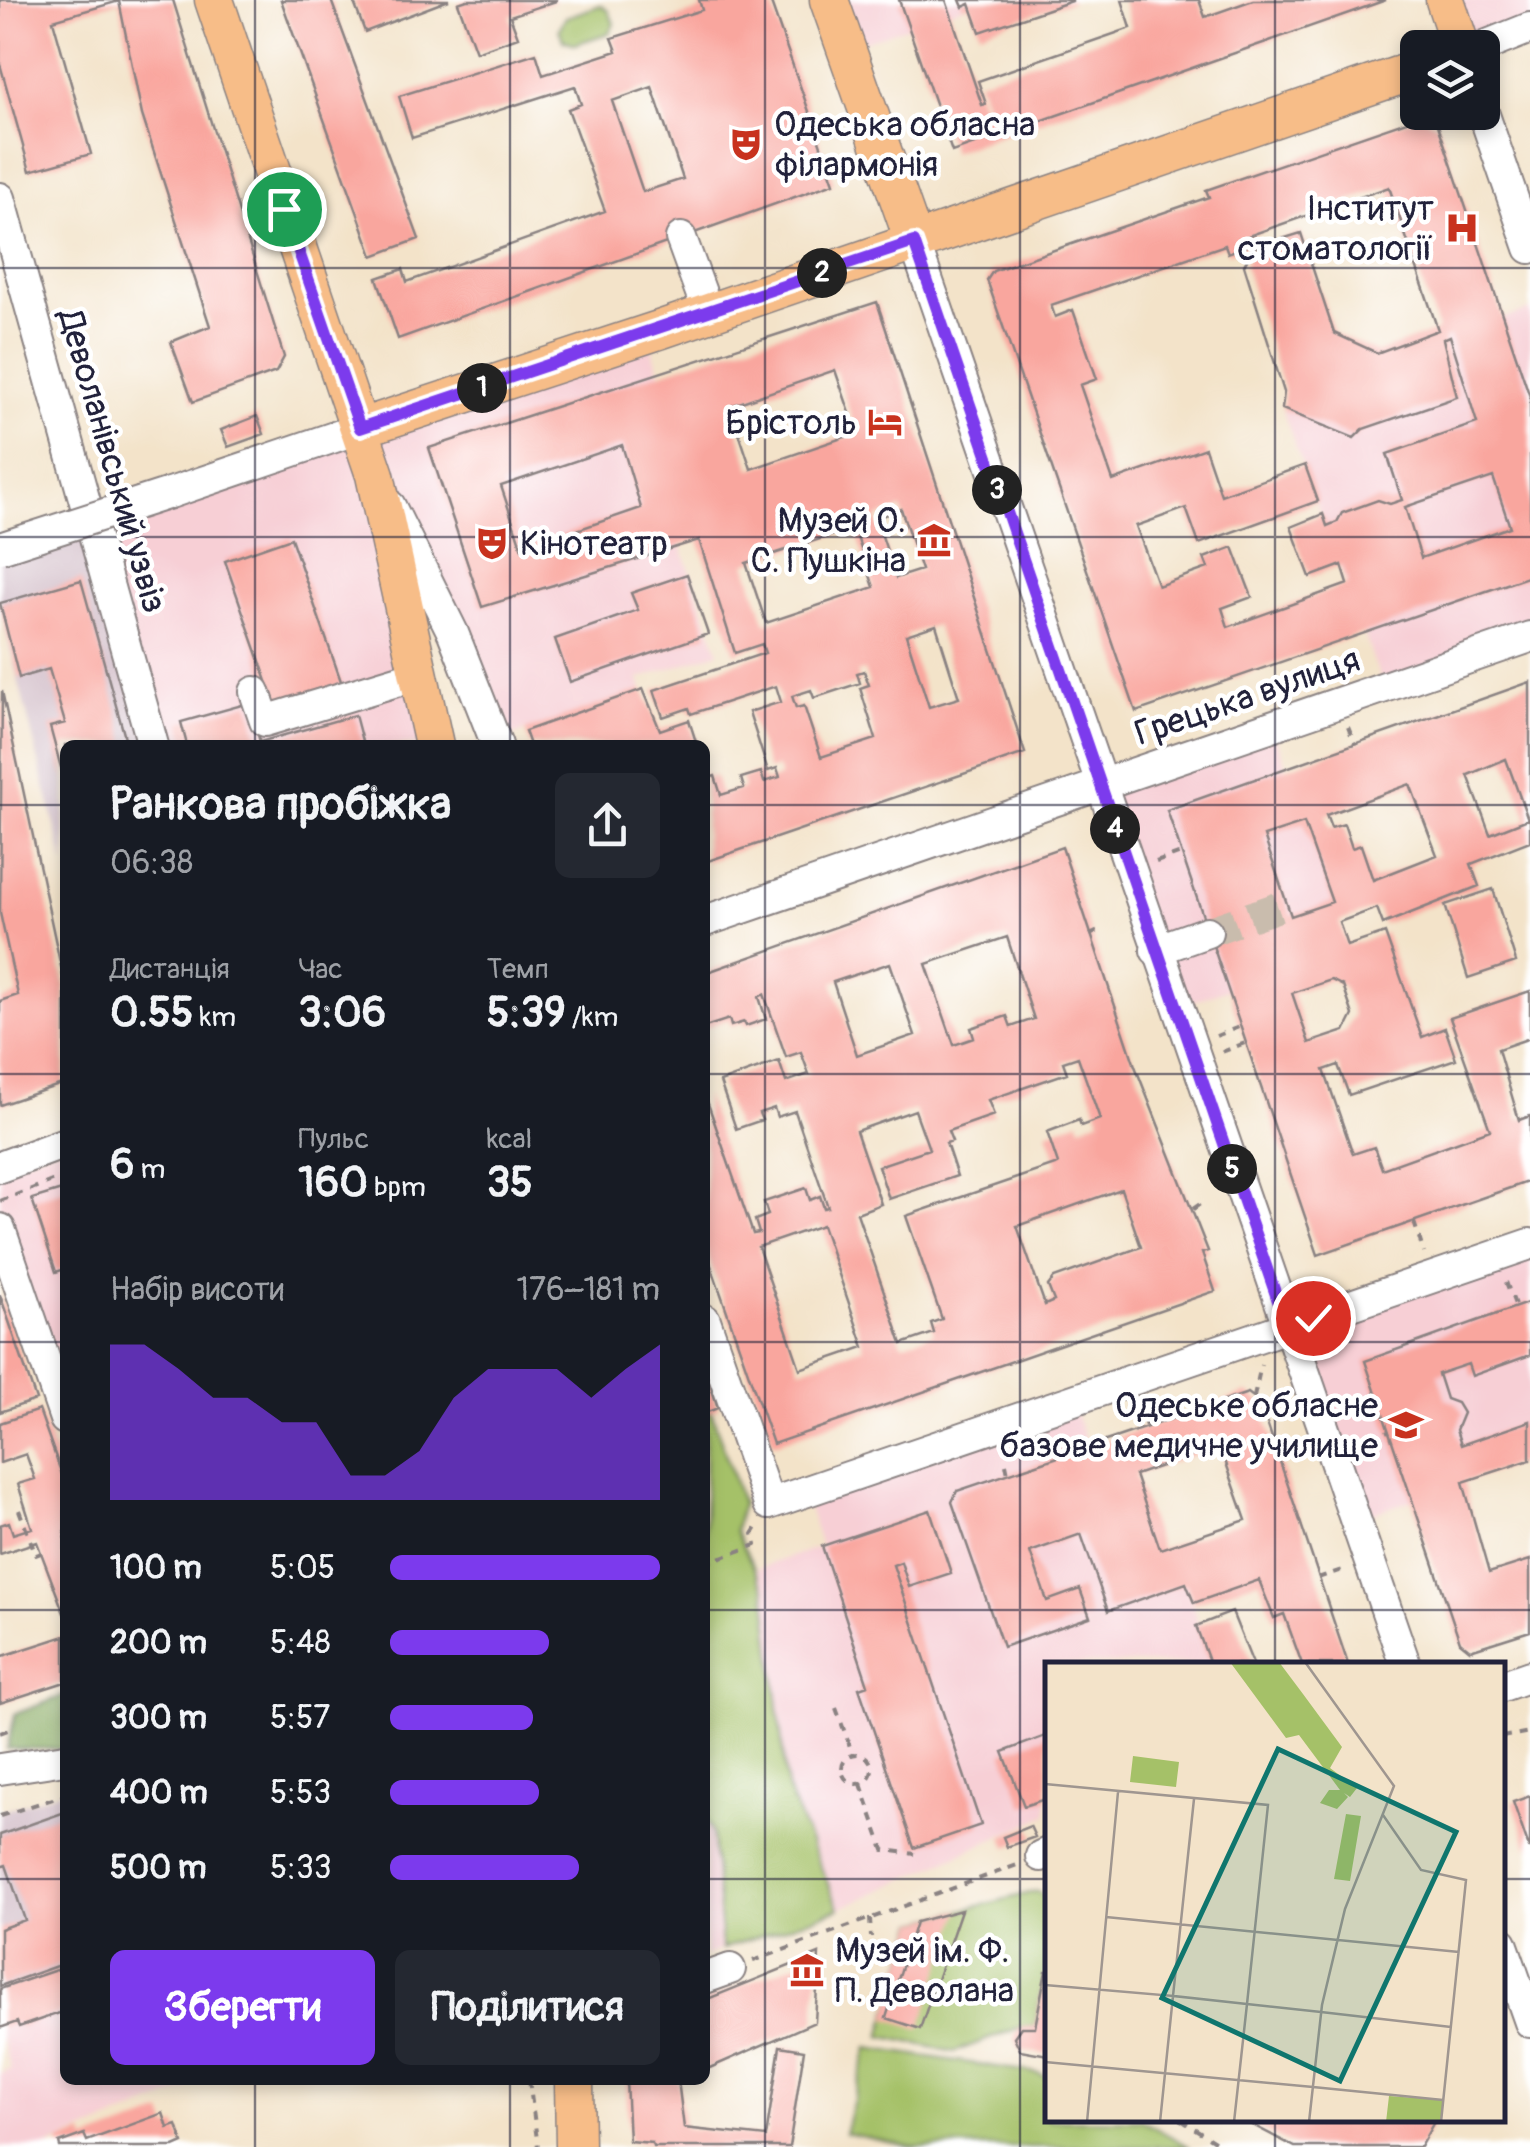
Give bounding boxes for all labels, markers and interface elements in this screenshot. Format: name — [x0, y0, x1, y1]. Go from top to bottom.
map controls — [1400, 30, 1500, 130]
button: layers — [1400, 30, 1500, 130]
place label: Одеська обласна філармонія — [774, 103, 1035, 187]
theatre icon: Одеська обласна філармонія — [727, 125, 765, 163]
pin — [242, 167, 327, 252]
icon: arrive — [257, 182, 312, 237]
place label: Інститут стоматології — [1238, 187, 1434, 271]
hospital icon: Інститут стоматології — [1443, 209, 1481, 247]
pin: 2 — [797, 248, 847, 298]
text: 2 — [814, 255, 830, 290]
street label: Деволанівський узвіз — [47, 302, 176, 618]
pin: 1 — [457, 363, 507, 413]
text: 1 — [477, 370, 487, 405]
place label: Брістоль — [725, 401, 857, 445]
hotel icon: Брістоль — [866, 403, 904, 441]
pin: 3 — [972, 465, 1022, 515]
text: 3 — [989, 472, 1005, 507]
place label: Музей О. С. Пушкіна — [750, 499, 906, 583]
museum icon: Музей О. С. Пушкіна — [915, 521, 953, 559]
place label: Кінотеатр — [520, 522, 668, 566]
theatre icon: Кінотеатр — [473, 524, 511, 562]
street label: Грецька вулиця — [1129, 638, 1366, 756]
button: share — [555, 773, 660, 878]
text: Ранкова пробіжка — [110, 777, 451, 833]
pin: 4 — [1090, 804, 1140, 854]
text: 4 — [1107, 811, 1123, 846]
text: 06:38 — [110, 843, 193, 883]
text: Дистанція — [110, 952, 230, 987]
text: Час — [298, 952, 342, 987]
text: Темп — [487, 952, 549, 987]
text: 0.55 — [110, 987, 193, 1039]
text: 3:06 — [298, 987, 386, 1039]
text: 5:39 — [487, 987, 566, 1039]
text: km — [193, 1000, 236, 1035]
text: /km — [566, 1000, 618, 1035]
text: Пульс — [298, 1122, 369, 1157]
text: kcal — [487, 1122, 532, 1157]
text: 6 — [110, 1139, 134, 1191]
pin: 5 — [1207, 1144, 1257, 1194]
text: 5 — [1224, 1151, 1240, 1186]
text: m — [134, 1152, 165, 1187]
text: 160 — [298, 1157, 368, 1209]
text: 35 — [487, 1157, 533, 1209]
text: bpm — [368, 1170, 426, 1205]
text: Набір висоти — [110, 1270, 284, 1310]
text: 176–181 m — [517, 1270, 660, 1310]
pin — [1271, 1276, 1356, 1361]
icon: check — [1286, 1291, 1341, 1346]
place label: Одеське обласне базове медичне училище — [999, 1384, 1378, 1468]
school or university icon: Одеське обласне базове медичне училище — [1387, 1406, 1425, 1444]
text: 100 m — [110, 1548, 202, 1588]
text: 5:05 — [270, 1548, 335, 1588]
text: 200 m — [110, 1623, 207, 1663]
text: 5:48 — [270, 1623, 331, 1663]
inset map — [1045, 1662, 1505, 2122]
text: 300 m — [110, 1698, 207, 1738]
text: 5:57 — [270, 1698, 330, 1738]
text: 400 m — [110, 1773, 208, 1813]
text: 5:53 — [270, 1773, 331, 1813]
text: 500 m — [110, 1848, 206, 1888]
text: 5:33 — [270, 1848, 332, 1888]
place label: Музей ім. Ф. П. Деволана — [835, 1929, 1014, 2013]
button: Зберегти — [110, 1950, 375, 2065]
button: Поділитися — [395, 1950, 660, 2065]
museum icon: Музей ім. Ф. П. Деволана — [788, 1951, 826, 1989]

